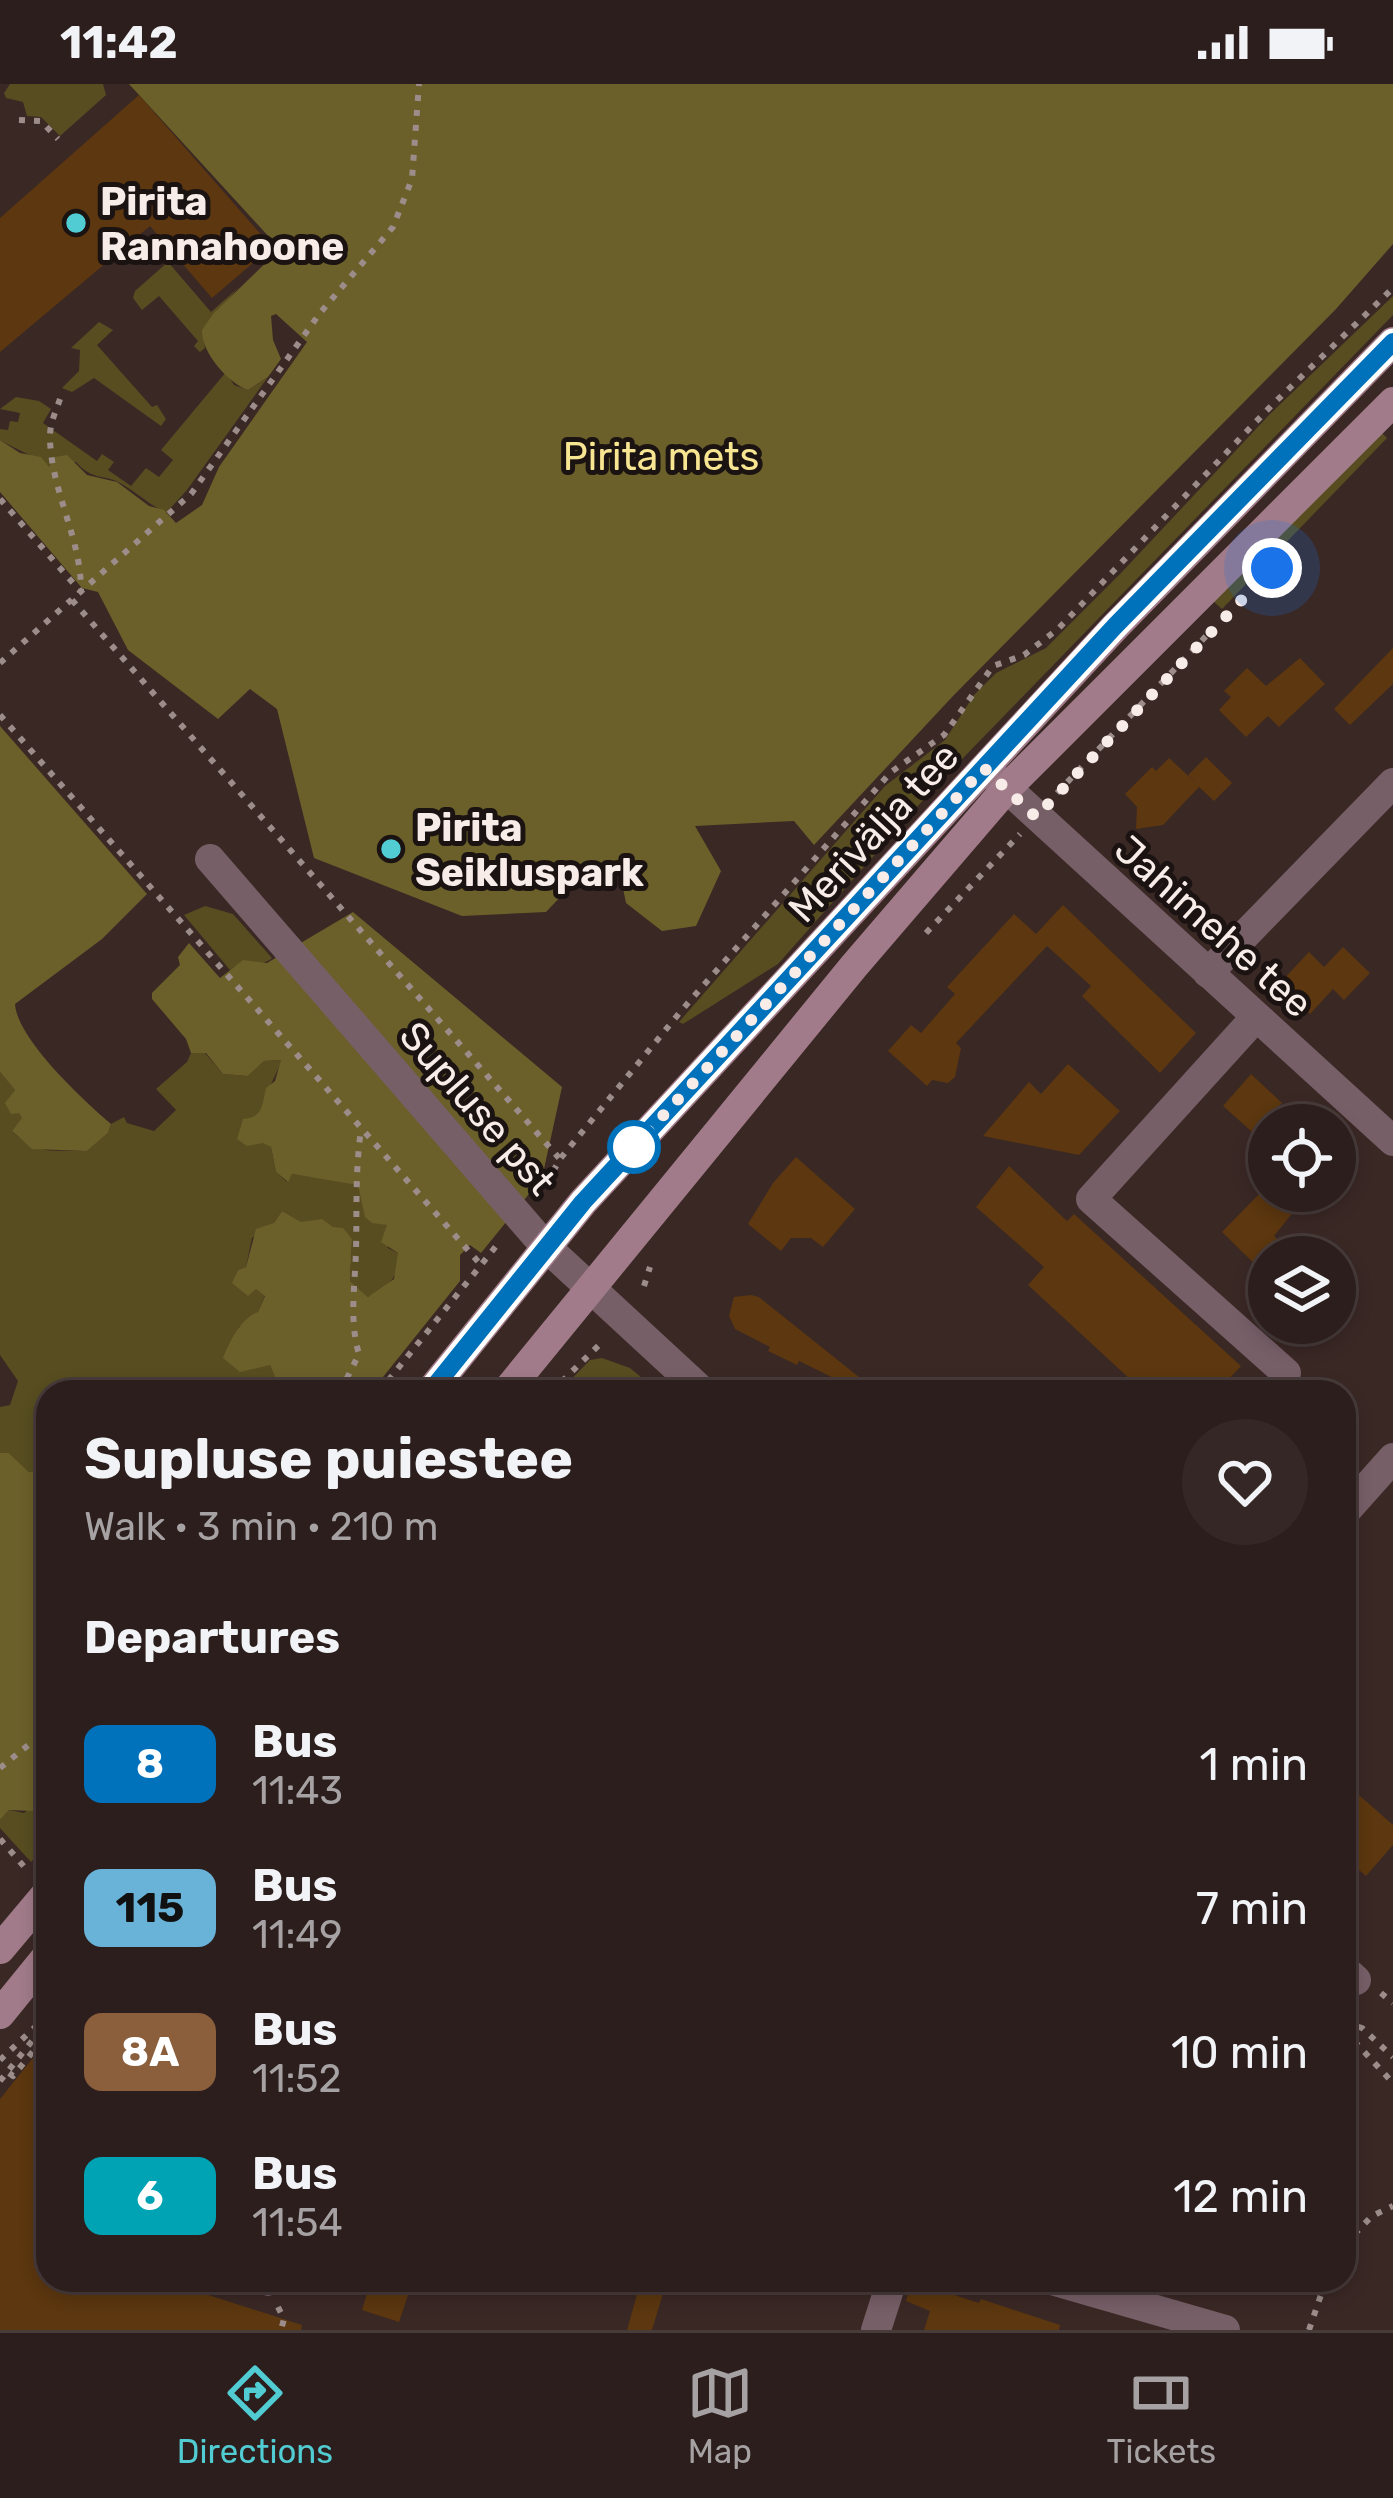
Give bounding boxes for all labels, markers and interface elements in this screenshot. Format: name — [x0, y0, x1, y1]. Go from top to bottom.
text: 11:42 — [60, 16, 178, 69]
place label: Pirita Rannahoone — [100, 179, 344, 270]
marker: Pirita Rannahoone — [63, 210, 89, 236]
park label: Pirita mets — [563, 434, 759, 480]
your location — [1242, 538, 1302, 598]
street label: Merivälja tee — [779, 734, 968, 932]
place label: Pirita Seikluspark — [415, 805, 644, 896]
street label: Jahimehe tee — [1105, 826, 1321, 1027]
marker: Pirita Seikluspark — [378, 836, 404, 862]
street label: Supluse pst — [390, 1013, 565, 1204]
map controls — [1248, 1104, 1356, 1344]
button: locate — [1248, 1104, 1356, 1212]
unlabelled marker — [609, 1122, 659, 1172]
button: layers — [1248, 1236, 1356, 1344]
button: heart — [1182, 1419, 1308, 1545]
text: Supluse puiestee — [84, 1425, 573, 1492]
text: Walk · 3 min · 210 m — [84, 1504, 438, 1550]
text: Departures — [84, 1611, 340, 1664]
text: Bus — [252, 1715, 337, 1768]
text: 1 min — [1200, 1738, 1308, 1791]
text: 8 — [136, 1739, 164, 1789]
text: 11:43 — [252, 1768, 343, 1814]
text: Bus — [252, 1859, 337, 1912]
text: 7 min — [1196, 1882, 1308, 1935]
text: 115 — [116, 1883, 184, 1933]
text: 11:49 — [252, 1912, 342, 1958]
text: Bus — [252, 2003, 337, 2056]
text: 10 min — [1171, 2026, 1308, 2079]
text: 8A — [121, 2027, 179, 2077]
text: 11:52 — [252, 2056, 341, 2102]
text: Bus — [252, 2147, 337, 2200]
text: 12 min — [1173, 2170, 1308, 2223]
text: 6 — [136, 2171, 164, 2221]
text: 11:54 — [252, 2200, 343, 2246]
tab: Directions — [177, 2360, 333, 2471]
tab: Map — [687, 2360, 753, 2471]
tab: Tickets — [1107, 2360, 1216, 2471]

